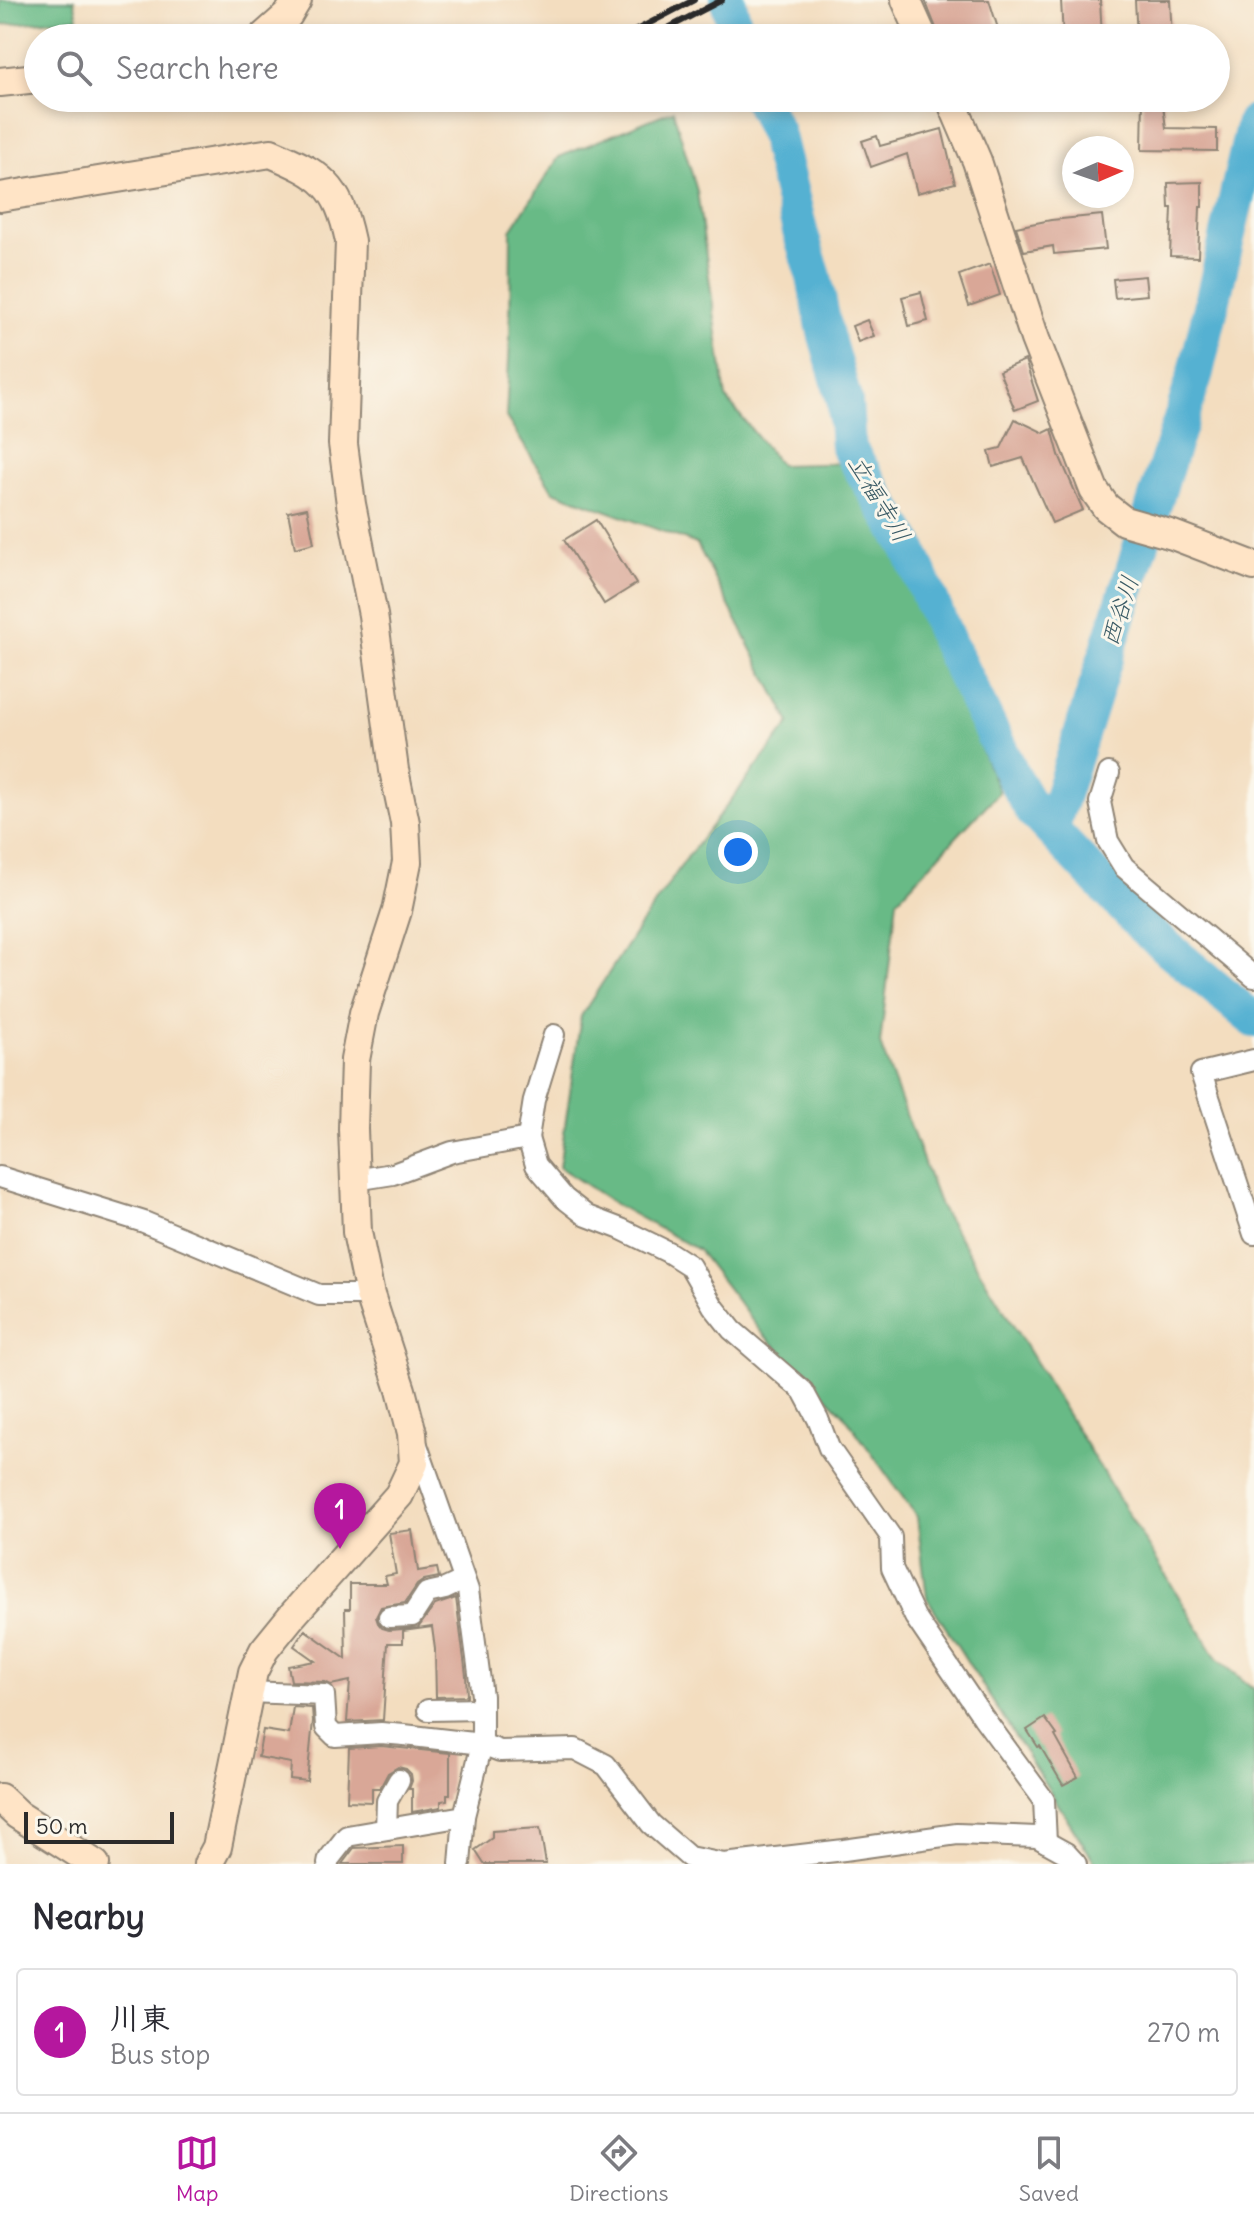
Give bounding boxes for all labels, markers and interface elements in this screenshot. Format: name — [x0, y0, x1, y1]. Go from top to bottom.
search box — [24, 24, 1230, 112]
icon: search — [52, 46, 96, 90]
text: Search here — [116, 49, 279, 87]
north arrow — [1062, 136, 1134, 208]
water label: 立福寺川 — [842, 450, 917, 547]
water label: 西谷川 — [1094, 572, 1144, 650]
your location — [718, 832, 758, 872]
pin: 1 — [314, 1483, 366, 1549]
scale bar — [24, 1808, 174, 1844]
text: 50 m — [36, 1812, 88, 1840]
text: Nearby — [32, 1895, 145, 1938]
text: 川東 — [110, 1999, 170, 2037]
text: 1 — [55, 2016, 65, 2049]
text: 270 m — [1147, 2016, 1220, 2049]
text: Bus stop — [110, 2038, 210, 2071]
tab: Map — [175, 2131, 219, 2207]
tab: Directions — [569, 2131, 669, 2207]
tab: Saved — [1019, 2131, 1079, 2207]

